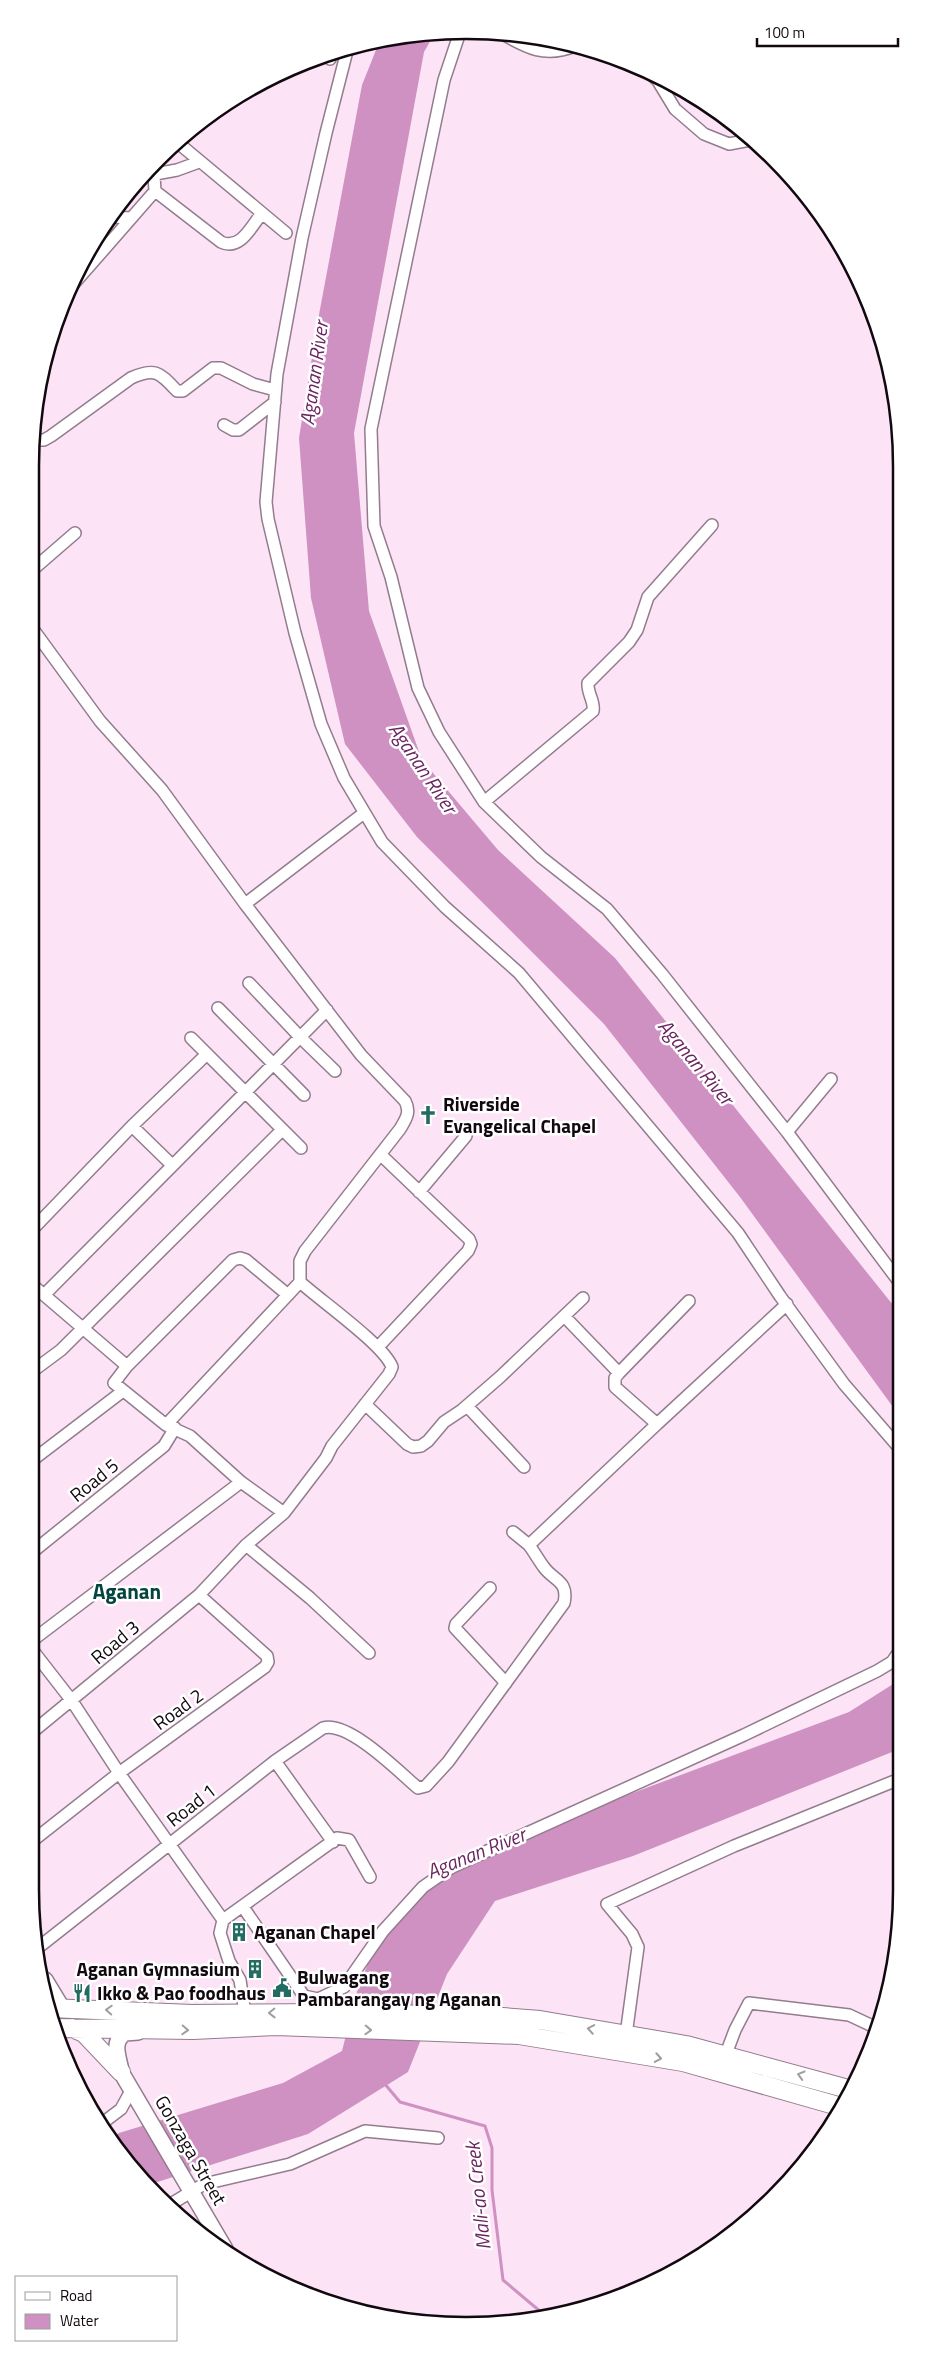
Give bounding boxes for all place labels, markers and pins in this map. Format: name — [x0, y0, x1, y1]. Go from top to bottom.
place label: Riverside Evangelical Chapel — [443, 1089, 596, 1140]
church icon: Riverside Evangelical Chapel — [417, 1104, 439, 1126]
place label: Aganan Chapel — [254, 1917, 376, 1946]
building icon: Aganan Chapel — [228, 1921, 250, 1943]
place label: Aganan Gymnasium — [76, 1954, 240, 1983]
building icon: Aganan Gymnasium — [244, 1958, 266, 1980]
place label: Bulwagang Pambarangay ng Aganan — [297, 1962, 501, 2013]
public building icon: Bulwagang Pambarangay ng Aganan — [271, 1977, 293, 1999]
place label: Ikko & Pao foodhaus — [97, 1978, 266, 2007]
restaurant icon: Ikko & Pao foodhaus — [71, 1982, 93, 2004]

